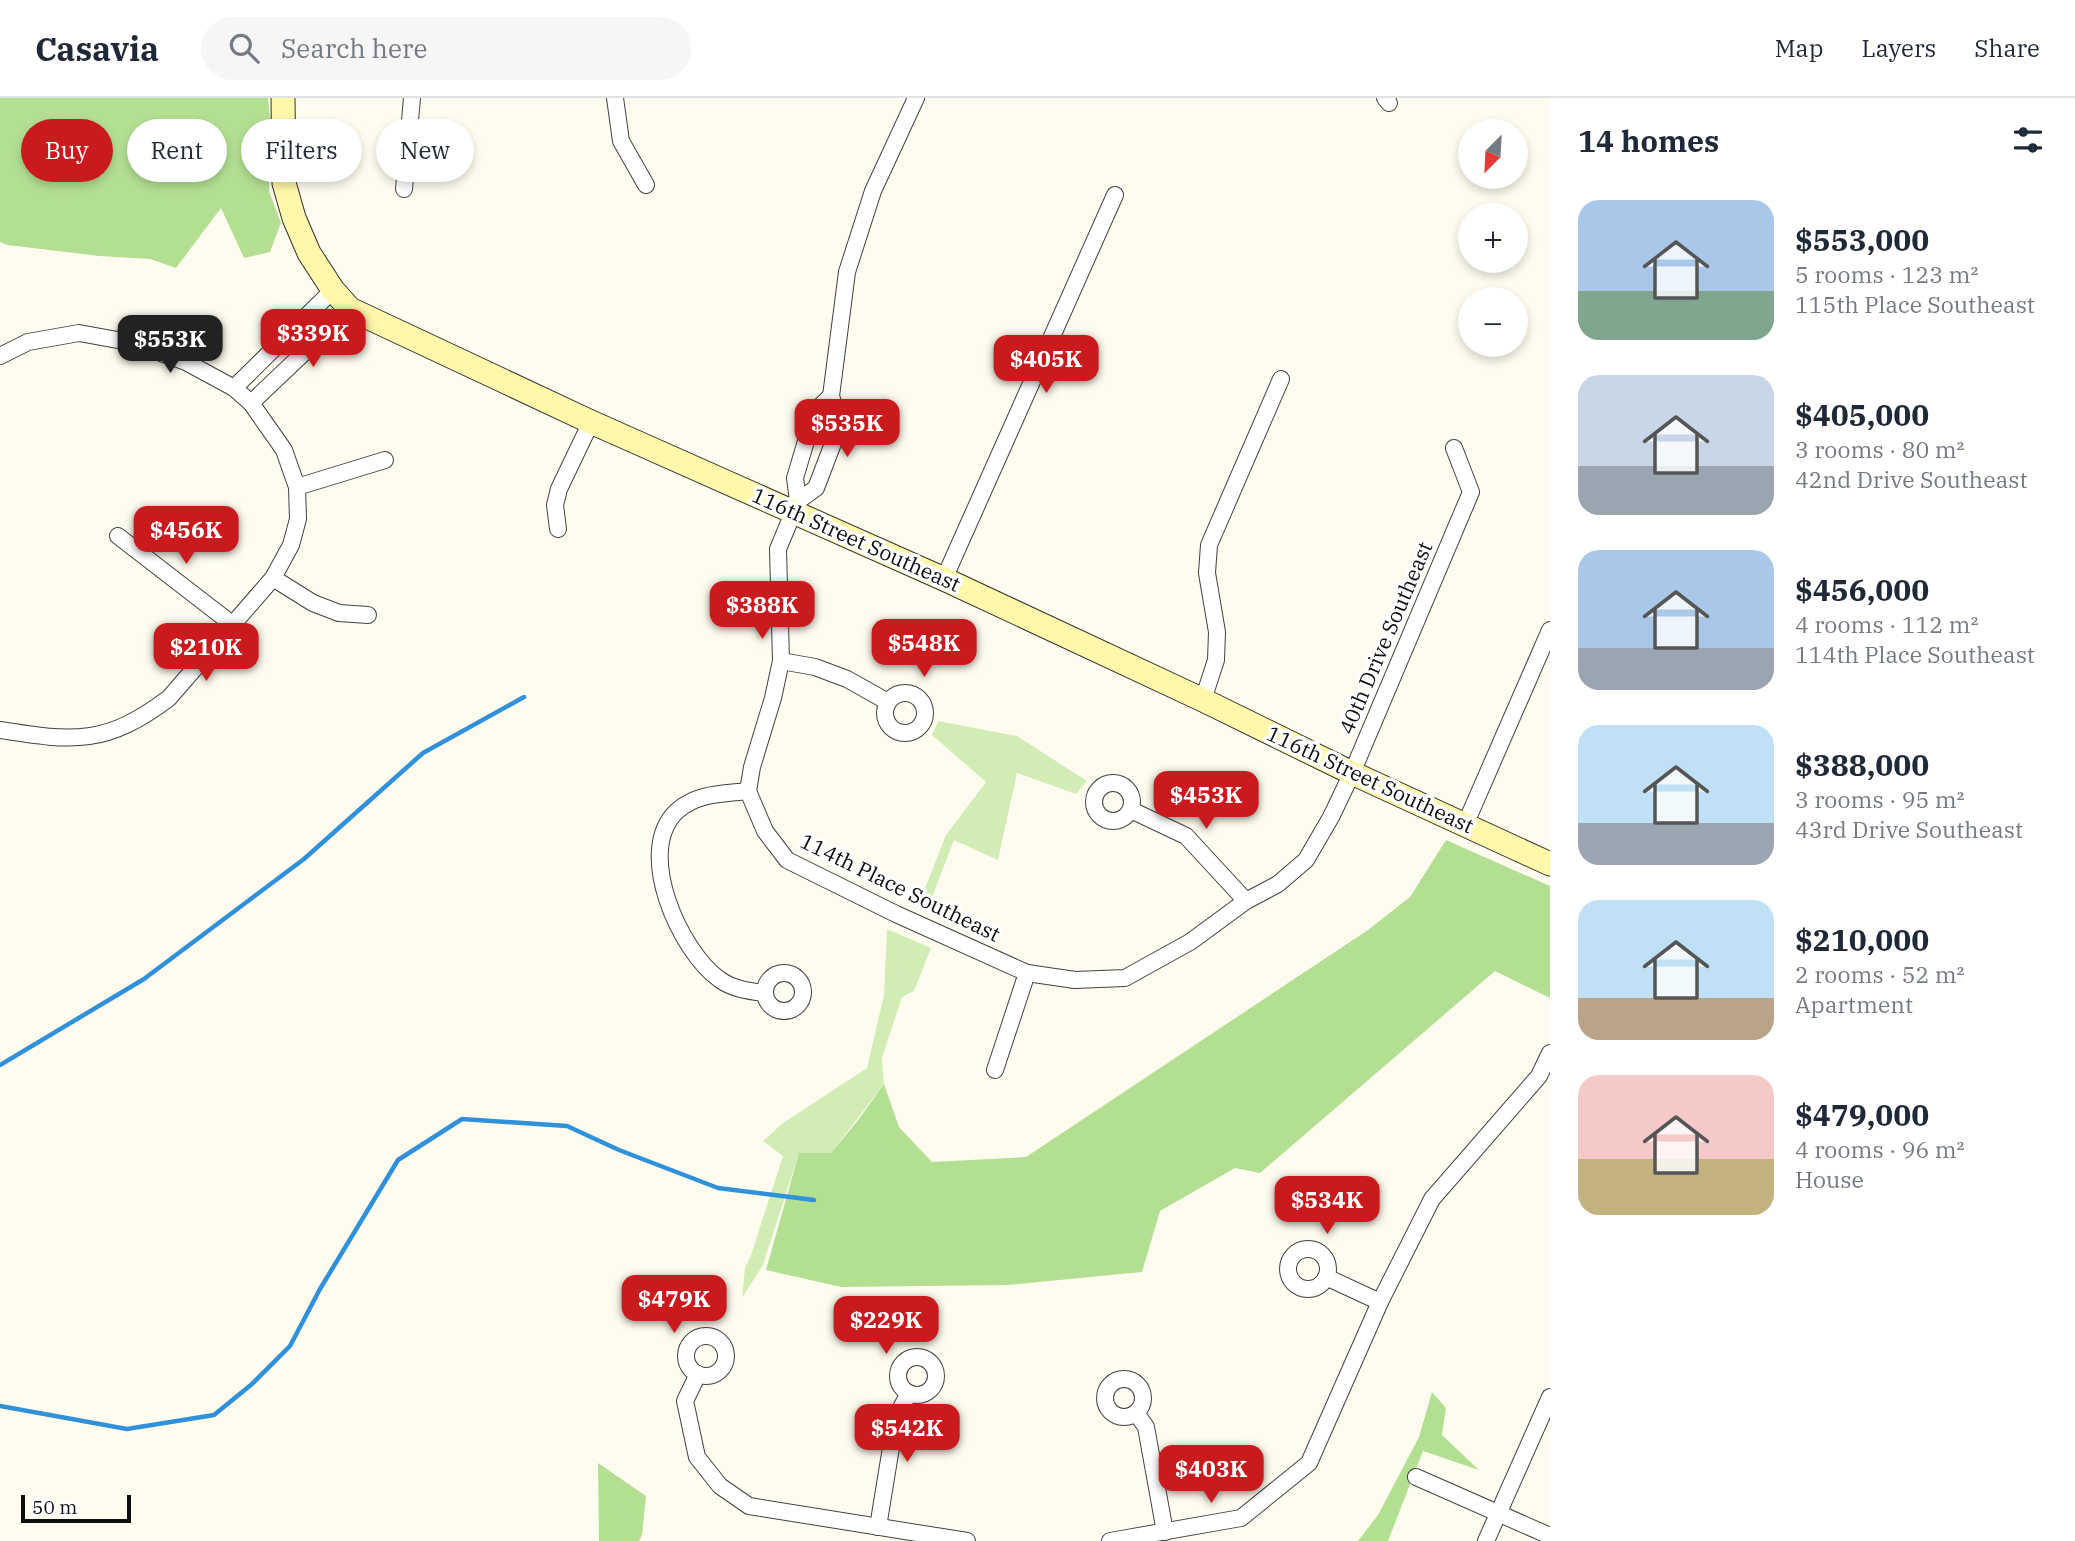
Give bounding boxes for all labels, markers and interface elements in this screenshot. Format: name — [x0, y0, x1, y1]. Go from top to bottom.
search box — [201, 17, 691, 80]
text: Casavia — [35, 27, 159, 70]
icon: search — [225, 29, 263, 67]
text: Search here — [281, 31, 427, 65]
text: Map — [1775, 32, 1823, 64]
text: Layers — [1861, 32, 1936, 64]
text: Share — [1974, 32, 2040, 64]
chip: Buy — [21, 119, 113, 182]
chip: Rent — [127, 119, 227, 182]
chip: Filters — [241, 119, 362, 182]
chip: New — [376, 119, 474, 182]
north arrow — [1458, 119, 1528, 189]
map controls — [1458, 119, 1528, 357]
text: 14 homes — [1578, 121, 1719, 160]
icon: filters — [2009, 121, 2047, 159]
button: + — [1458, 203, 1528, 273]
text: $553,000 — [1795, 220, 1929, 259]
icon: home — [1634, 228, 1718, 312]
text: 5 rooms · 123 m² — [1795, 259, 1978, 289]
button: − — [1458, 287, 1528, 357]
text: 115th Place Southeast — [1795, 289, 2035, 319]
pin: $339K — [264, 310, 362, 369]
pin: $553K — [121, 316, 219, 375]
text: $339K — [277, 317, 349, 347]
text: $553K — [134, 323, 206, 353]
pin: $405K — [997, 336, 1095, 395]
text: $405K — [1010, 343, 1082, 373]
text: $405,000 — [1795, 395, 1929, 434]
pin: $535K — [798, 400, 896, 459]
icon: home — [1634, 403, 1718, 487]
text: $535K — [811, 407, 883, 437]
text: 3 rooms · 80 m² — [1795, 434, 1965, 464]
text: 42nd Drive Southeast — [1795, 464, 2028, 494]
street label: 116th Street Southeast — [748, 480, 965, 598]
pin: $456K — [137, 506, 235, 566]
text: $456K — [150, 514, 222, 544]
street label: 40th Drive Southeast — [1332, 537, 1438, 738]
text: $456,000 — [1795, 570, 1929, 609]
icon: home — [1634, 578, 1718, 662]
pin: $388K — [713, 582, 811, 641]
text: $388K — [726, 589, 798, 619]
text: 4 rooms · 112 m² — [1795, 609, 1978, 639]
pin: $548K — [875, 620, 973, 679]
pin: $210K — [157, 624, 255, 683]
text: $548K — [888, 627, 960, 657]
text: $210K — [170, 631, 242, 661]
text: 114th Place Southeast — [1795, 639, 2035, 669]
street label: 116th Street Southeast — [1262, 719, 1478, 839]
text: $388,000 — [1795, 745, 1929, 784]
icon: home — [1634, 753, 1718, 837]
pin: $453K — [1157, 772, 1255, 831]
text: $453K — [1170, 779, 1242, 809]
text: 3 rooms · 95 m² — [1795, 784, 1965, 814]
text: 43rd Drive Southeast — [1795, 814, 2023, 844]
street label: 114th Place Southeast — [796, 827, 1005, 948]
text: $210,000 — [1795, 920, 1929, 959]
icon: home — [1634, 928, 1718, 1012]
text: 2 rooms · 52 m² — [1795, 959, 1965, 989]
text: Apartment — [1795, 989, 1913, 1019]
text: $479,000 — [1795, 1095, 1929, 1134]
icon: home — [1634, 1103, 1718, 1187]
text: 4 rooms · 96 m² — [1795, 1134, 1965, 1164]
text: House — [1795, 1164, 1864, 1194]
pin: $534K — [1278, 1176, 1376, 1236]
text: $534K — [1291, 1184, 1363, 1214]
pin: $479K — [625, 1276, 723, 1335]
text: $479K — [638, 1283, 710, 1313]
pin: $229K — [837, 1296, 935, 1356]
text: $229K — [850, 1304, 922, 1334]
pin: $542K — [858, 1404, 956, 1464]
text: $542K — [871, 1412, 943, 1442]
pin: $403K — [1162, 1446, 1260, 1505]
text: $403K — [1175, 1453, 1247, 1483]
scale bar — [21, 1492, 131, 1524]
text: 50 m — [32, 1495, 77, 1519]

